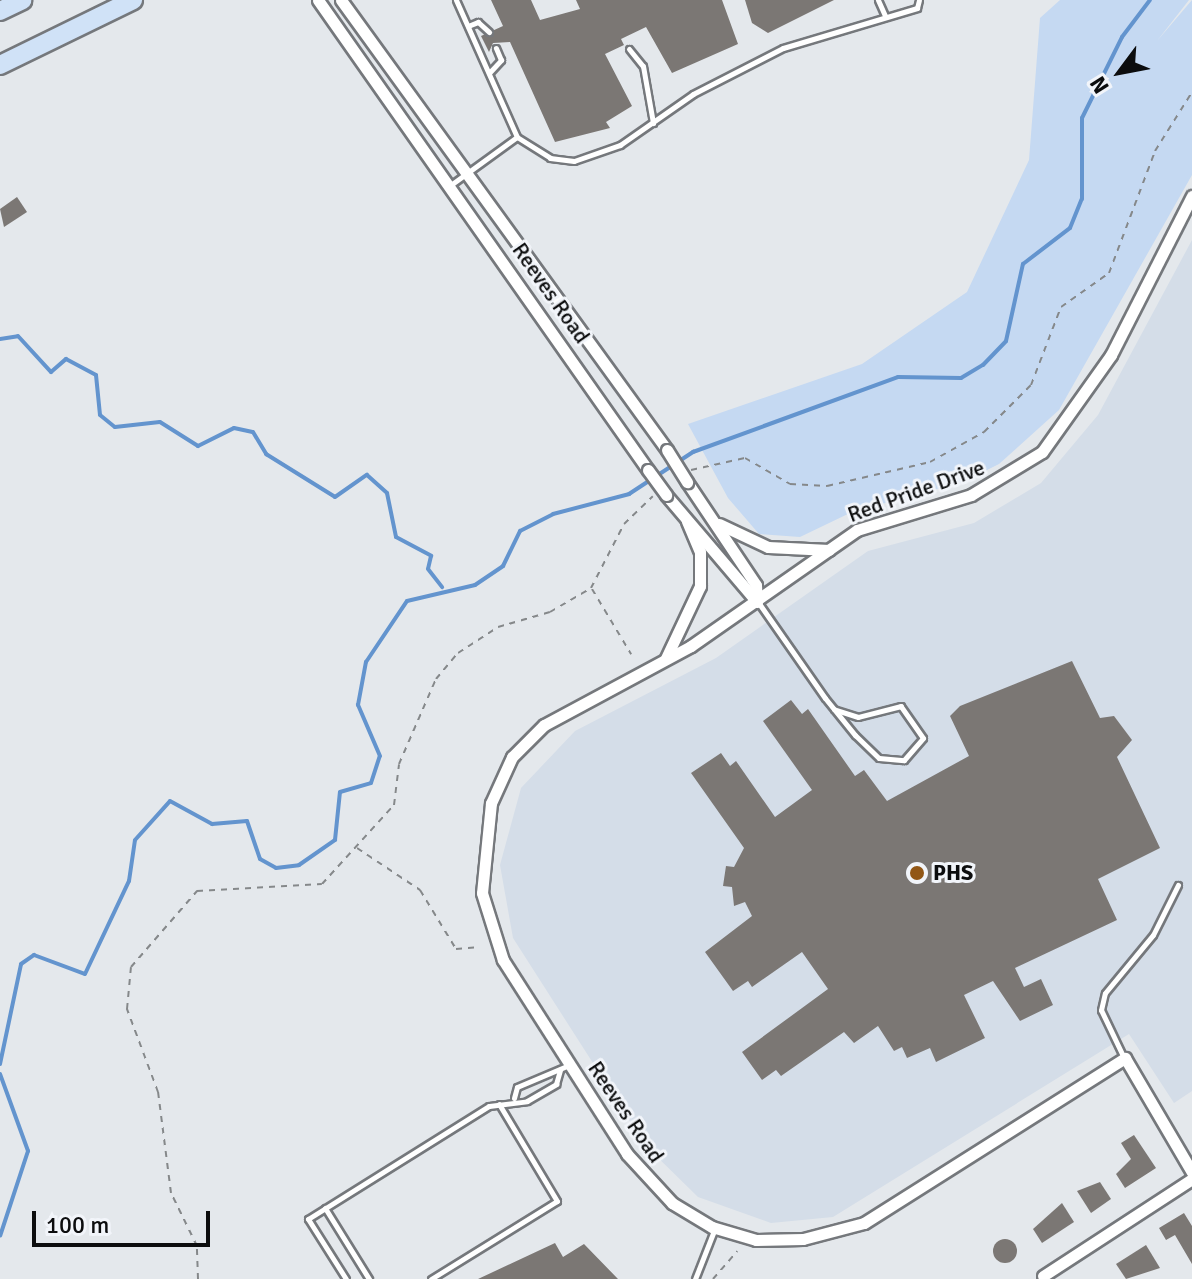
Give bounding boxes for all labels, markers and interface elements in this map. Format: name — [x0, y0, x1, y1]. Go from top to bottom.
north arrow — [1080, 32, 1160, 112]
text: N — [1084, 71, 1115, 99]
street label: Reeves Road — [507, 238, 595, 348]
street label: Red Pride Drive — [844, 454, 988, 528]
place label: PHS — [933, 860, 973, 886]
marker: PHS — [908, 864, 926, 882]
street label: Reeves Road — [582, 1056, 670, 1168]
scale bar — [36, 1195, 214, 1245]
text: 100 m — [46, 1210, 109, 1240]

